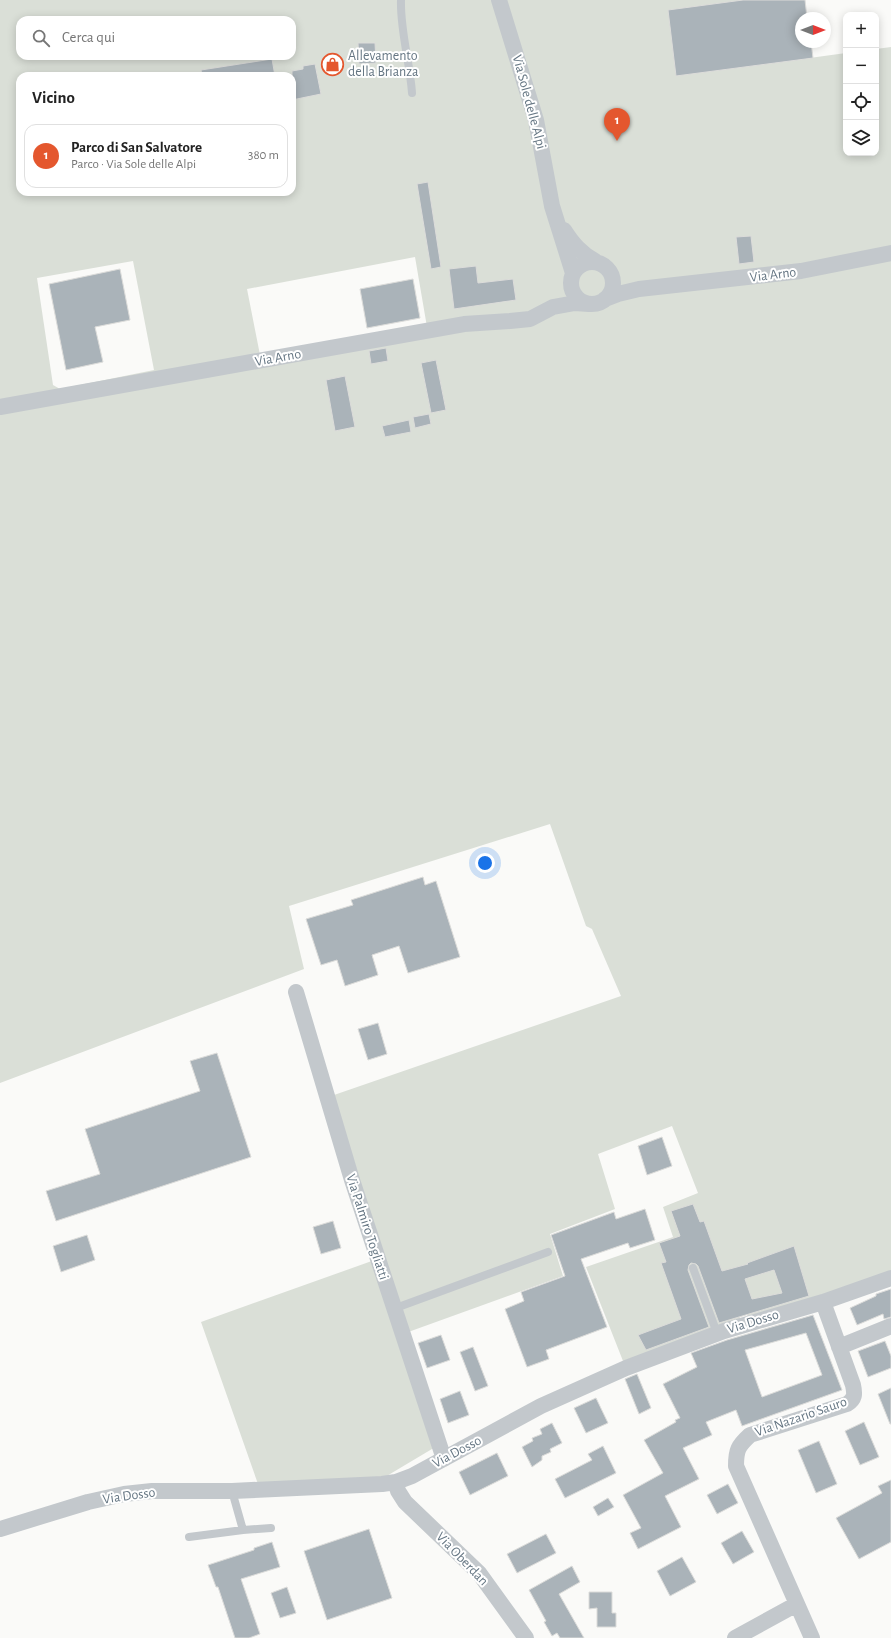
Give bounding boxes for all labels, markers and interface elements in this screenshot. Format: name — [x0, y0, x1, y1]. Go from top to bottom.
north arrow — [795, 12, 831, 48]
map controls — [843, 12, 879, 156]
button: + — [843, 12, 879, 48]
search box — [16, 16, 296, 60]
icon: search — [30, 27, 52, 49]
text: Cerca qui — [62, 30, 115, 45]
button: − — [843, 48, 879, 84]
place label: Allevamento della Brianza — [348, 49, 419, 79]
shop icon: Allevamento della Brianza — [319, 51, 345, 77]
street label: Via Sole delle Alpi — [510, 53, 548, 151]
button: locate — [843, 84, 879, 120]
text: Vicino — [32, 89, 75, 106]
pin: 1 — [604, 108, 630, 141]
button: layers — [843, 120, 879, 156]
text: Parco di San Salvatore — [71, 140, 202, 155]
text: 1 — [44, 149, 48, 162]
text: 380 m — [248, 149, 279, 162]
text: Parco · Via Sole delle Alpi — [71, 158, 196, 171]
street label: Via Arno — [749, 265, 797, 285]
street label: Via Arno — [254, 347, 302, 369]
your location — [475, 853, 495, 873]
street label: Via Palmiro Togliatti — [343, 1172, 391, 1282]
street label: Via Dosso — [726, 1307, 781, 1336]
street label: Via Nazario Sauro — [753, 1395, 849, 1439]
street label: Via Dosso — [430, 1433, 484, 1471]
street label: Via Dosso — [102, 1485, 156, 1507]
street label: Via Oberdan — [433, 1530, 491, 1588]

